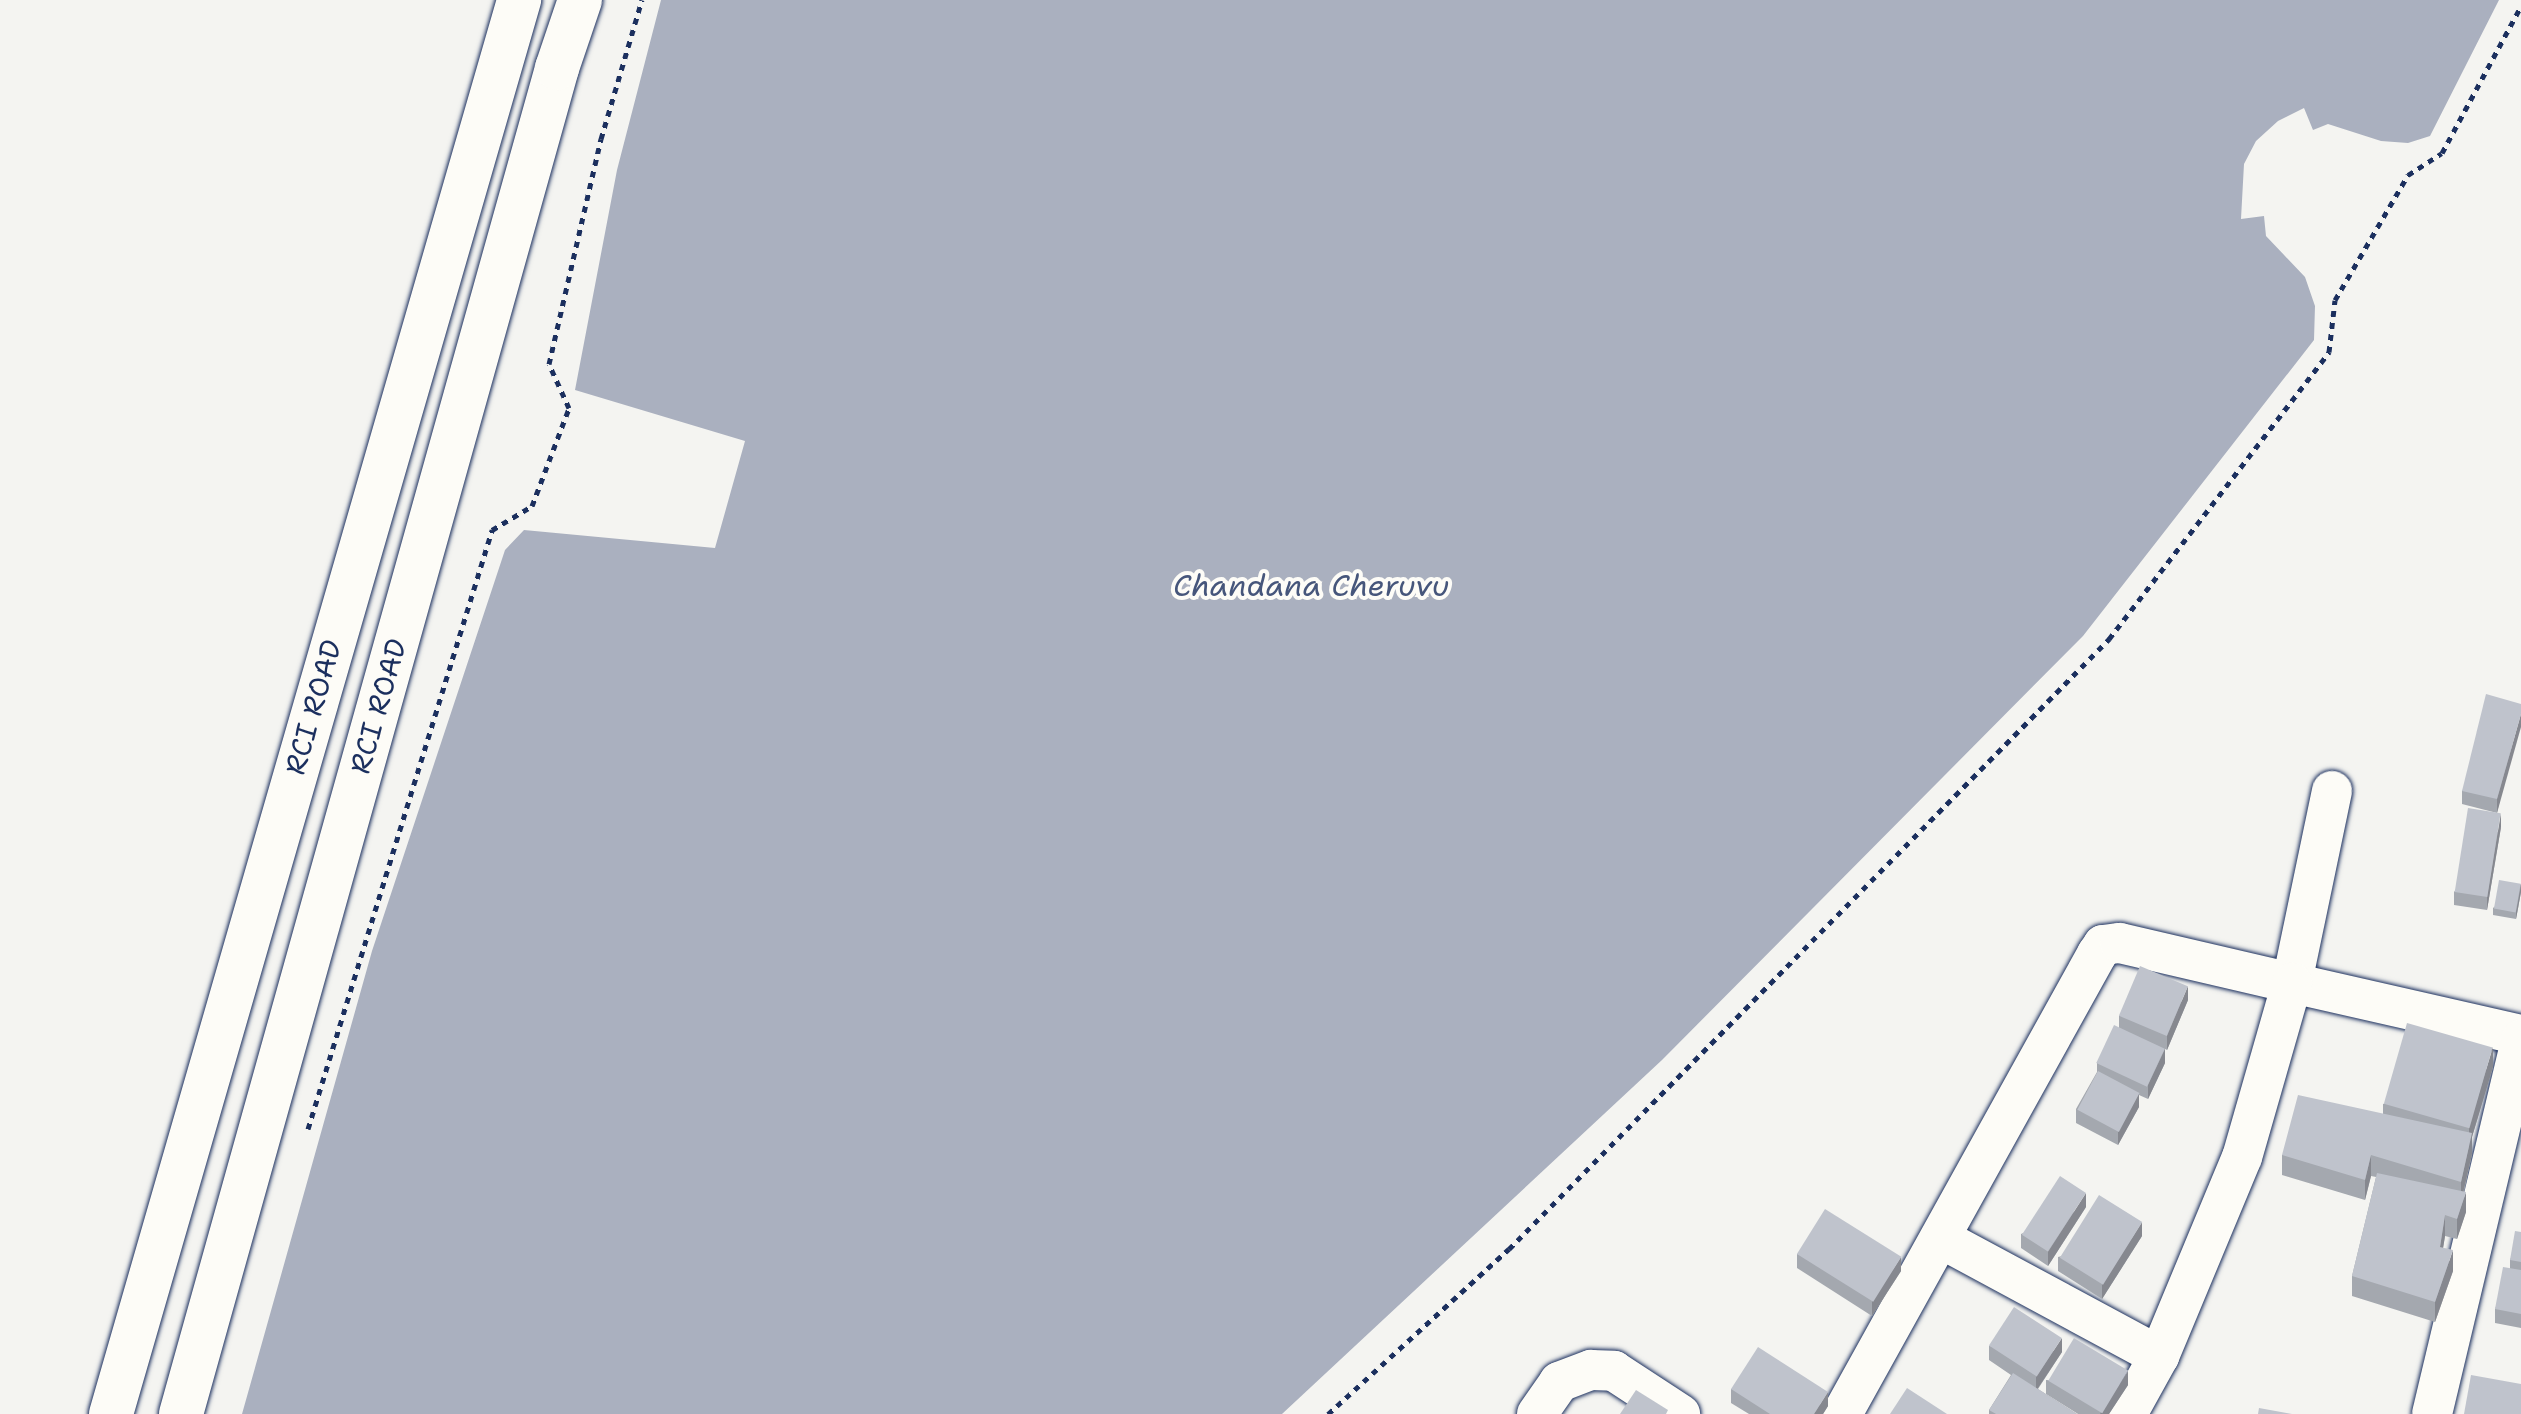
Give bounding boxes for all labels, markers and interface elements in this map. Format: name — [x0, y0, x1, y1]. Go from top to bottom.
water label: Chandana Cheruvu — [1173, 568, 1449, 604]
street label: RCI ROAD — [343, 635, 413, 777]
street label: RCI ROAD — [278, 636, 348, 778]

